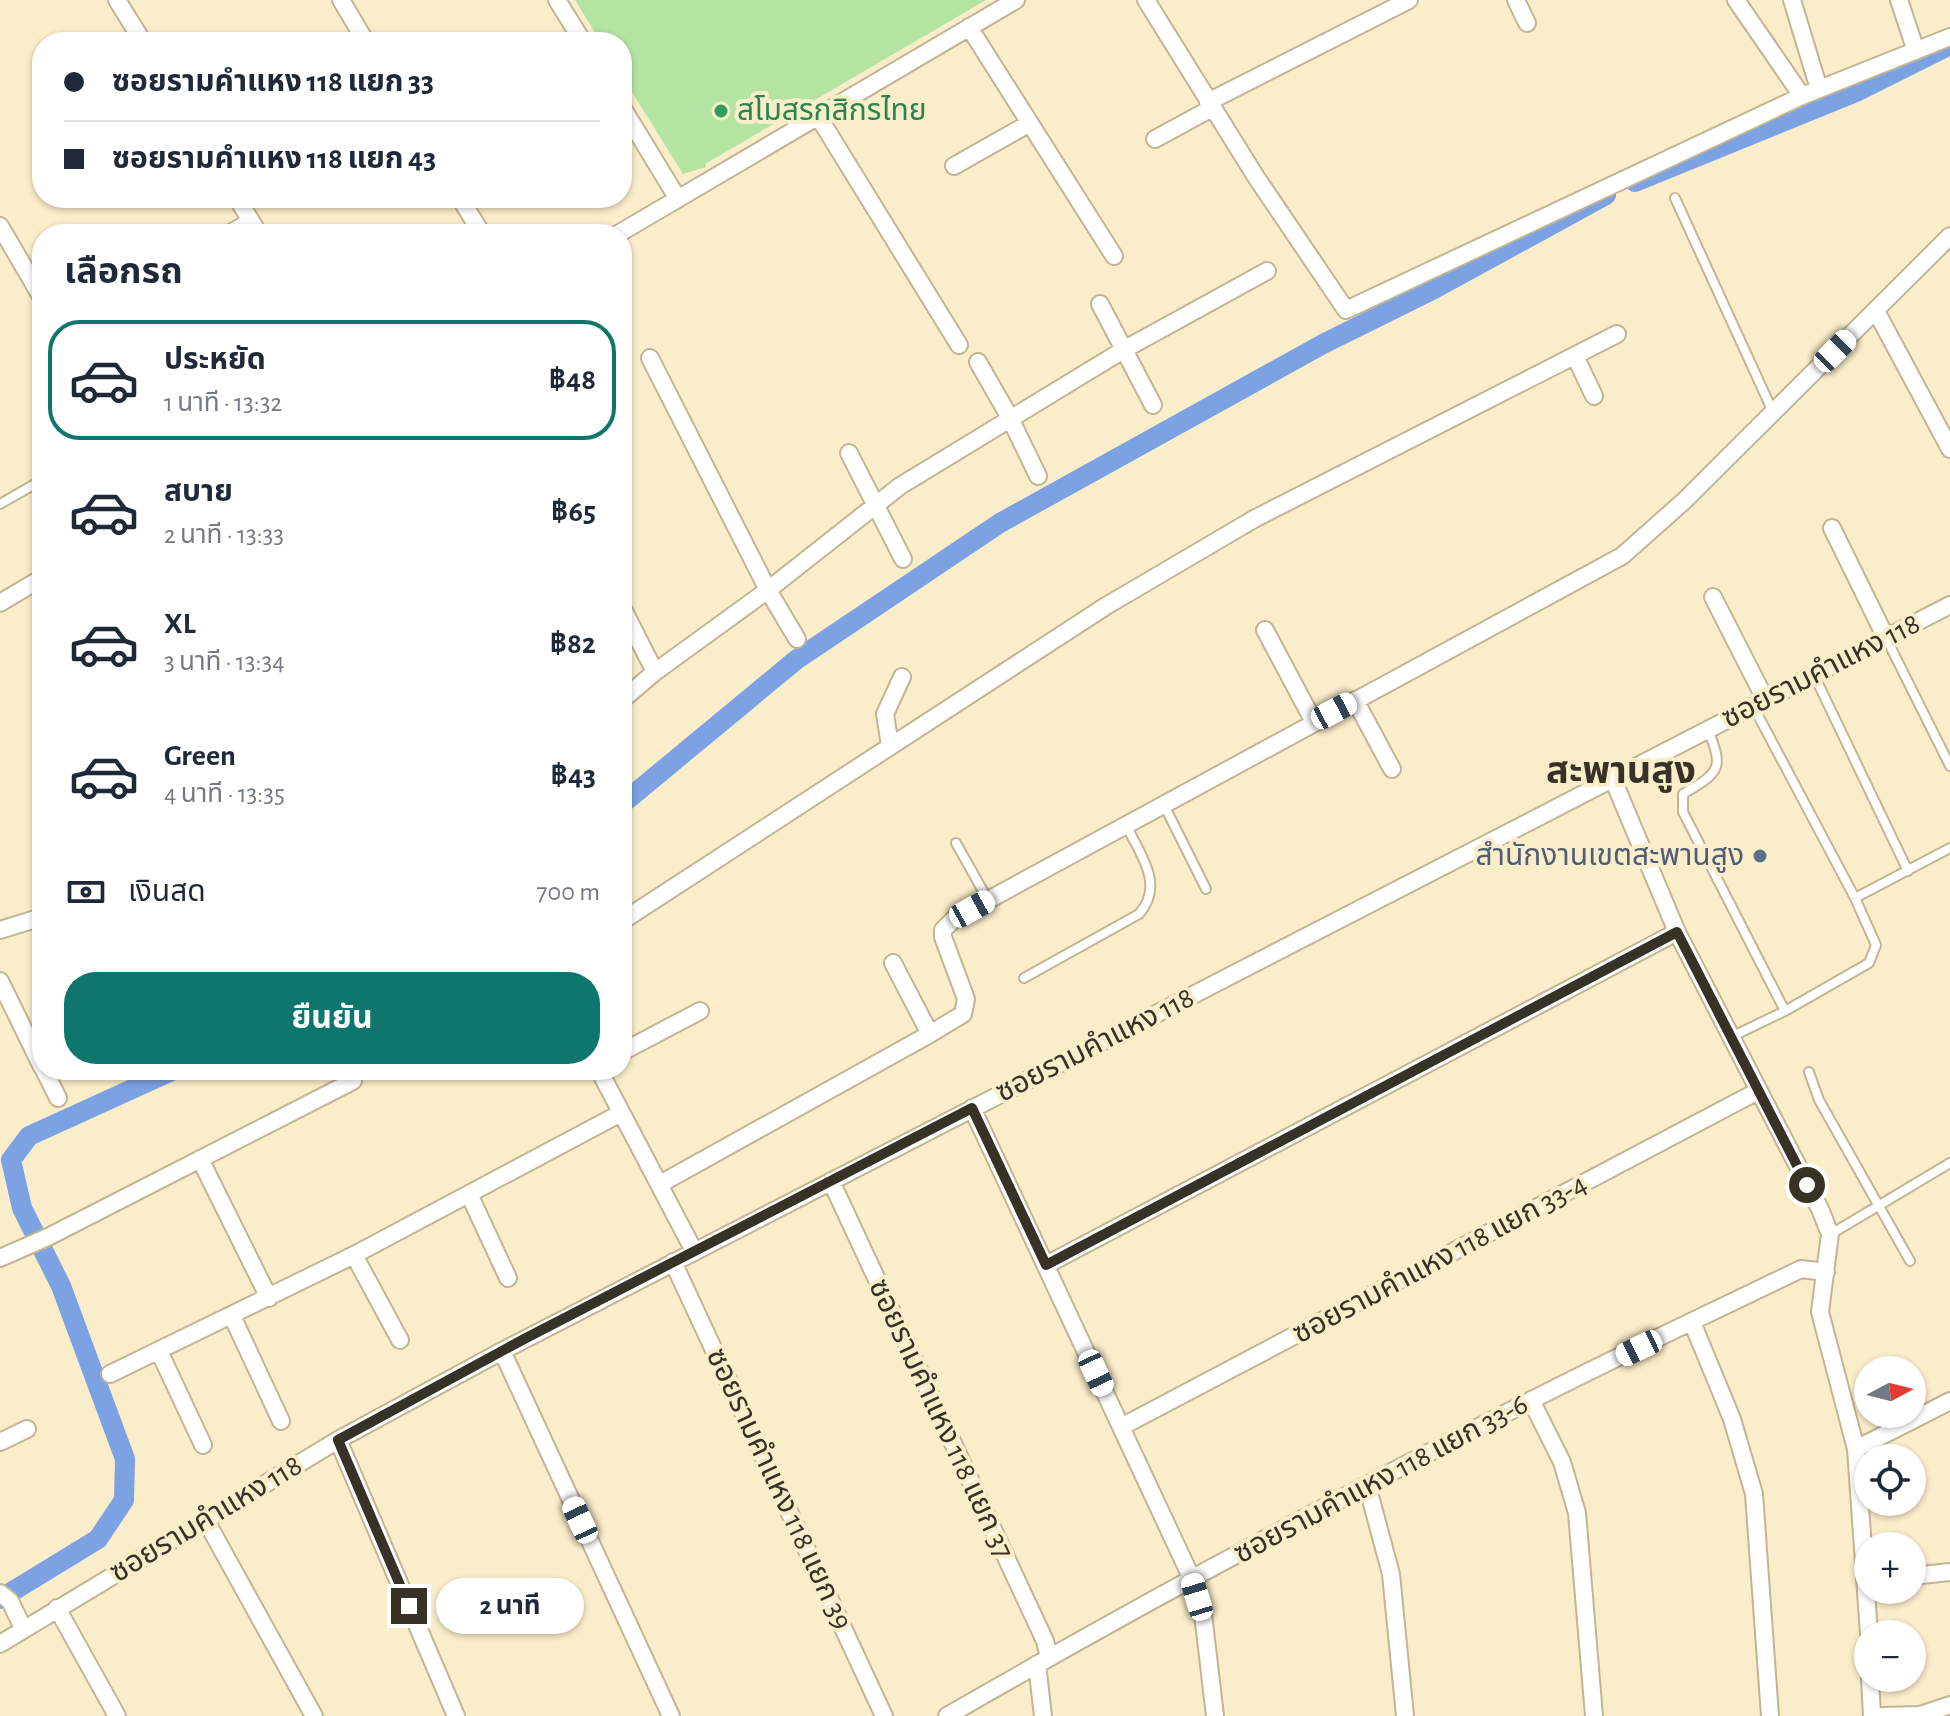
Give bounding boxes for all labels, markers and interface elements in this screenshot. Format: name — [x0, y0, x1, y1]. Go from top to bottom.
text: ซอยรามคำแหง 118 แยก 33 — [112, 67, 434, 97]
place label: สโมสรกสิกรไทย — [737, 95, 927, 126]
marker: สโมสรกสิกรไทย — [712, 102, 730, 120]
text: ซอยรามคำแหง 118 แยก 43 — [112, 144, 436, 174]
text: เลือกรถ — [64, 254, 183, 290]
car — [1810, 326, 1860, 376]
icon: car — [68, 344, 140, 416]
text: ประหยัด — [164, 345, 266, 375]
text: ฿48 — [549, 365, 596, 395]
text: 1 นาที · 13:32 — [164, 390, 282, 416]
icon: car — [68, 476, 140, 548]
text: สบาย — [164, 477, 233, 507]
text: ฿65 — [551, 497, 596, 527]
text: 2 นาที · 13:33 — [164, 522, 284, 548]
street label: ซอยรามคำแหง 118 — [1717, 607, 1925, 734]
icon: car — [68, 608, 140, 680]
text: XL — [164, 609, 196, 639]
text: ฿82 — [550, 629, 596, 659]
text: 3 นาที · 13:34 — [164, 649, 285, 675]
car — [1307, 689, 1361, 733]
icon: car — [68, 740, 140, 812]
text: Green — [164, 741, 236, 771]
district label: สะพานสูง — [1546, 753, 1696, 793]
text: ฿43 — [551, 761, 596, 791]
text: 4 นาที · 13:35 — [164, 781, 285, 807]
place label: สำนักงานเขตสะพานสูง — [1476, 840, 1744, 873]
marker: สำนักงานเขตสะพานสูง — [1751, 847, 1769, 865]
icon: cash — [64, 870, 108, 914]
text: เงินสด — [128, 877, 206, 907]
text: 700 m — [537, 879, 600, 905]
car — [945, 887, 999, 931]
button: ยืนยัน — [64, 972, 600, 1064]
street label: ซอยรามคำแหง 118 — [991, 981, 1199, 1108]
route start — [1789, 1167, 1825, 1203]
street label: ซอยรามคำแหง 118 แยก 33-4 — [1288, 1168, 1592, 1349]
street label: ซอยรามคำแหง 118 แยก 37 — [863, 1274, 1020, 1563]
car — [1612, 1327, 1666, 1369]
street label: ซอยรามคำแหง 118 แยก 39 — [701, 1343, 858, 1634]
car — [1075, 1346, 1117, 1400]
north arrow — [1854, 1356, 1926, 1428]
map controls — [1854, 1356, 1926, 1692]
street label: ซอยรามคำแหง 118 แยก 33-6 — [1229, 1388, 1533, 1569]
button: locate — [1854, 1444, 1926, 1516]
street label: ซอยรามคำแหง 118 — [104, 1449, 307, 1588]
car — [559, 1493, 601, 1547]
button: + — [1854, 1532, 1926, 1604]
car — [1179, 1571, 1215, 1623]
callout: 2 นาที — [437, 1578, 585, 1634]
route end — [391, 1588, 427, 1624]
text: 2 นาที — [479, 1593, 541, 1619]
button: − — [1854, 1620, 1926, 1692]

